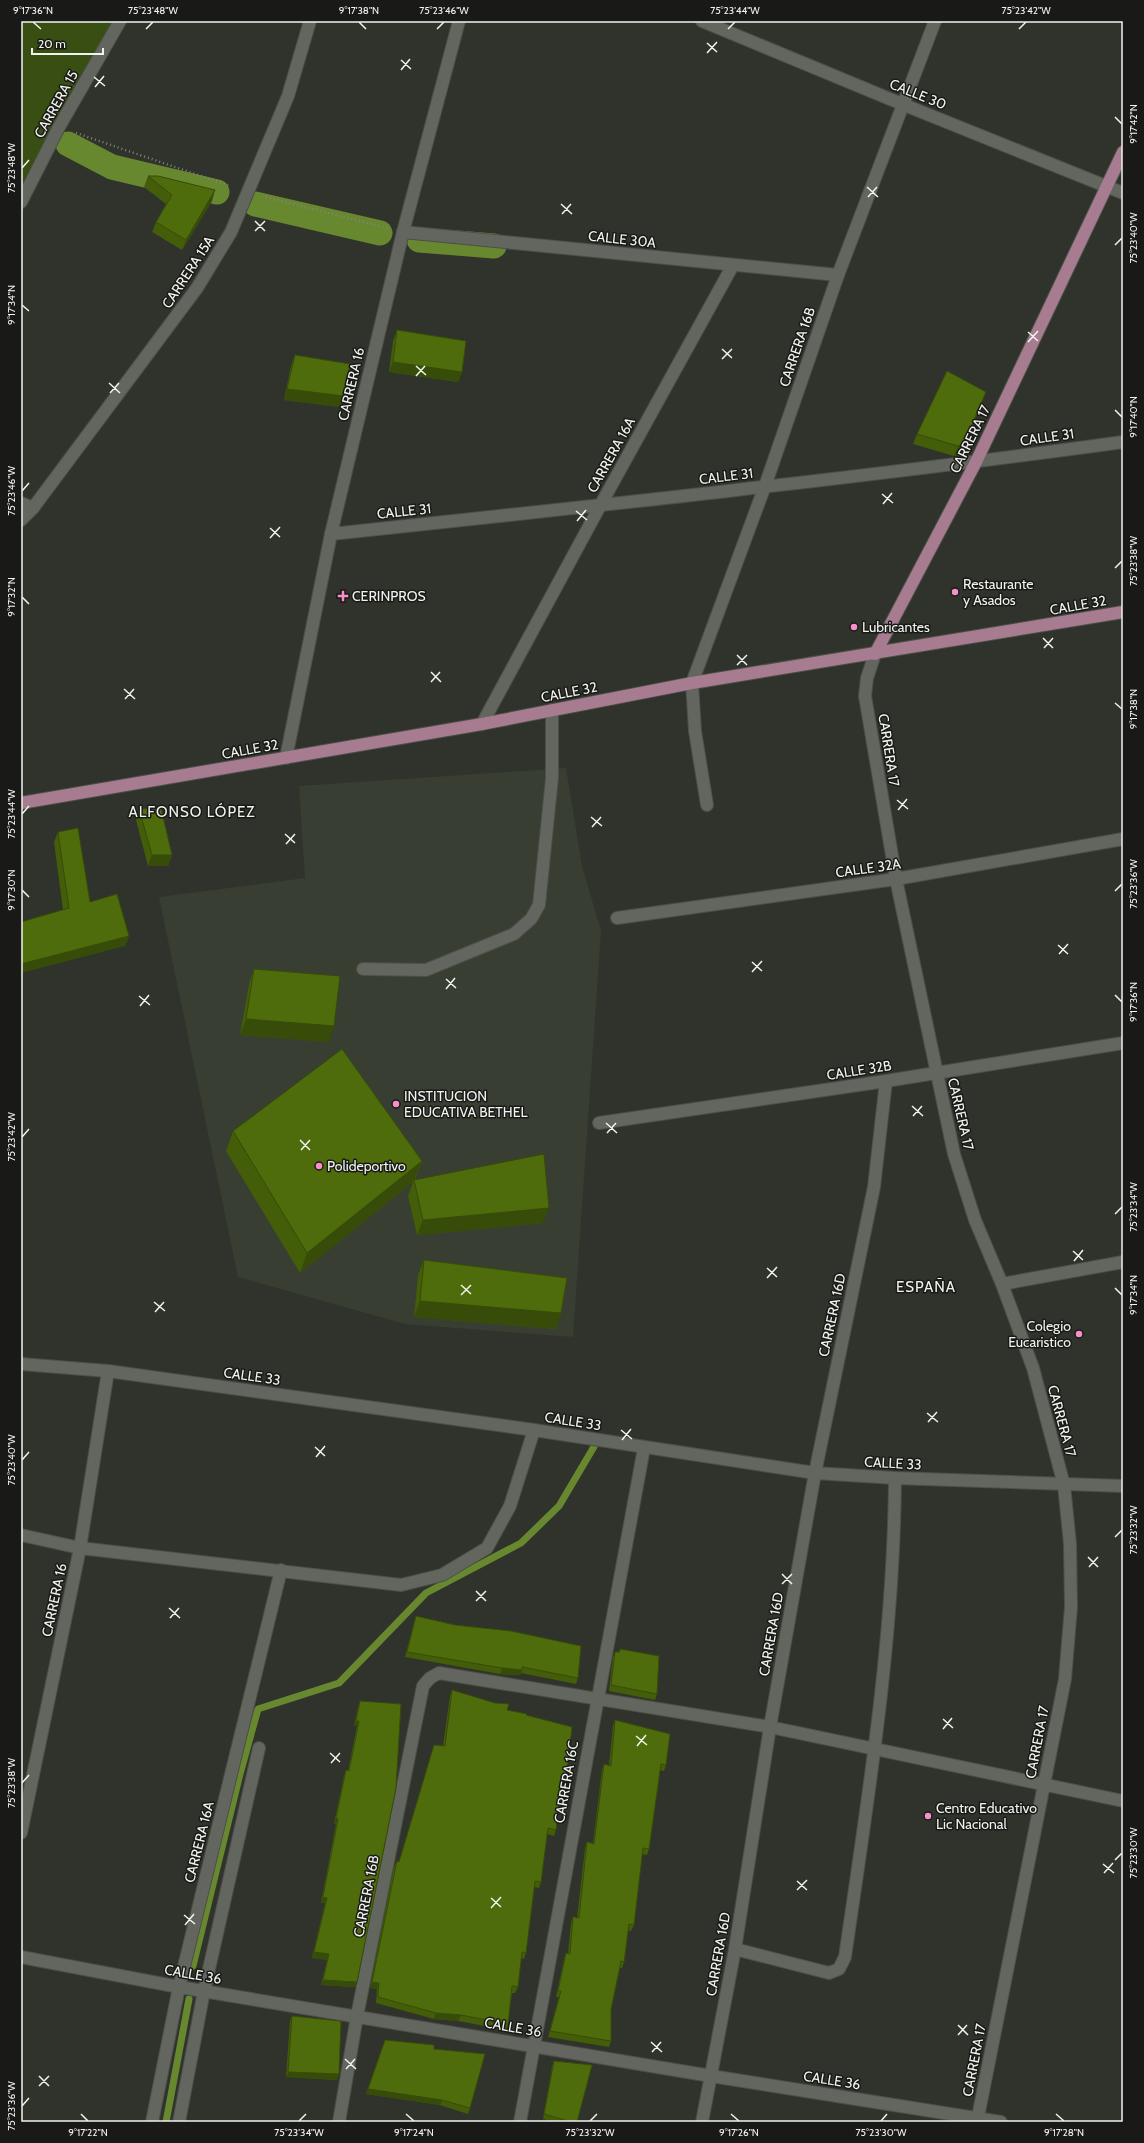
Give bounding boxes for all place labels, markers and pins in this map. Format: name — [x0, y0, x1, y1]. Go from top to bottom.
place label: Restaurante y Asados — [963, 575, 1034, 609]
place label: CERINPROS — [352, 587, 426, 605]
marker: Restaurante y Asados — [950, 587, 960, 597]
marker: CERINPROS — [337, 590, 349, 602]
place label: Lubricantes — [862, 618, 930, 636]
marker: Lubricantes — [849, 622, 859, 632]
place label: INSTITUCION EDUCATIVA BETHEL — [404, 1087, 527, 1121]
marker: INSTITUCION EDUCATIVA BETHEL — [391, 1099, 401, 1109]
place label: Polideportivo — [327, 1157, 406, 1175]
marker: Polideportivo — [314, 1161, 324, 1171]
place label: Colegio Eucaristico — [1008, 1317, 1071, 1351]
marker: Colegio Eucaristico — [1074, 1329, 1084, 1339]
place label: Centro Educativo Lic Nacional — [936, 1799, 1037, 1833]
marker: Centro Educativo Lic Nacional — [923, 1811, 933, 1821]

